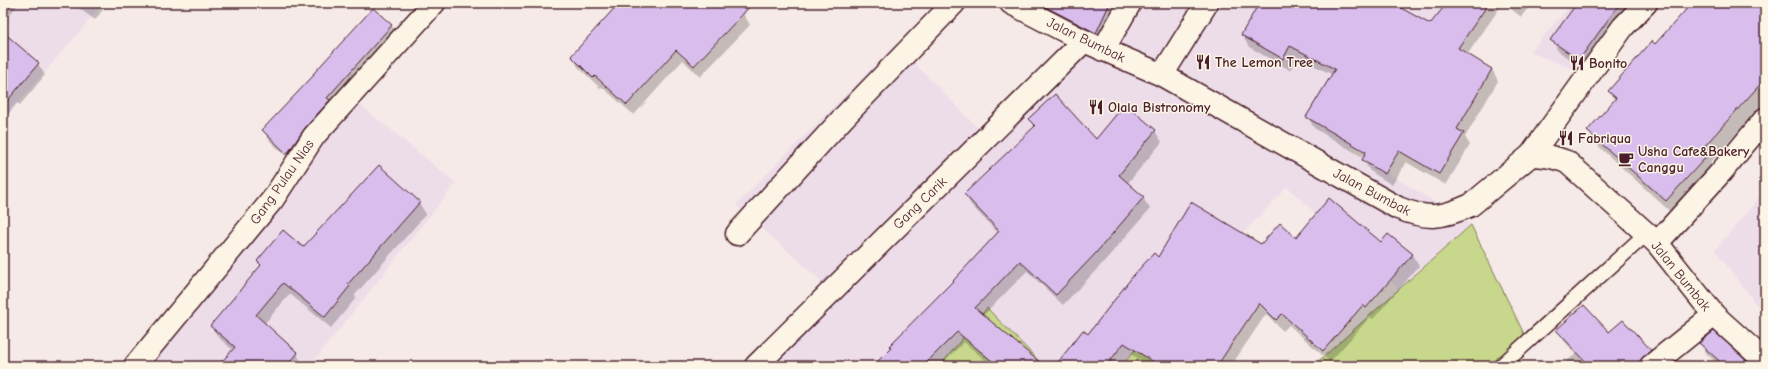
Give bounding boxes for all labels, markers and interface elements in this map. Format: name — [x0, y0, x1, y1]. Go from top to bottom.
street label: Jalan Bumbak — [1044, 14, 1128, 66]
restaurant icon: The Lemon Tree — [1194, 53, 1212, 71]
place label: The Lemon Tree — [1215, 54, 1313, 71]
restaurant icon: Bonito — [1568, 54, 1586, 72]
place label: Bonito — [1589, 55, 1627, 72]
restaurant icon: Olala Bistronomy — [1087, 98, 1105, 116]
place label: Olala Bistronomy — [1108, 99, 1211, 116]
restaurant icon: Fabriqua — [1557, 129, 1575, 147]
place label: Fabriqua — [1578, 130, 1631, 147]
street label: Gang Pulau Nias — [246, 136, 318, 228]
place label: Usha Cafe&Bakery Canggu — [1638, 143, 1750, 176]
cafe icon: Usha Cafe&Bakery Canggu — [1617, 150, 1635, 168]
street label: Jalan Bumbak — [1330, 164, 1414, 220]
street label: Gang Carik — [889, 173, 951, 233]
street label: Jalan Bumbak — [1648, 238, 1715, 315]

